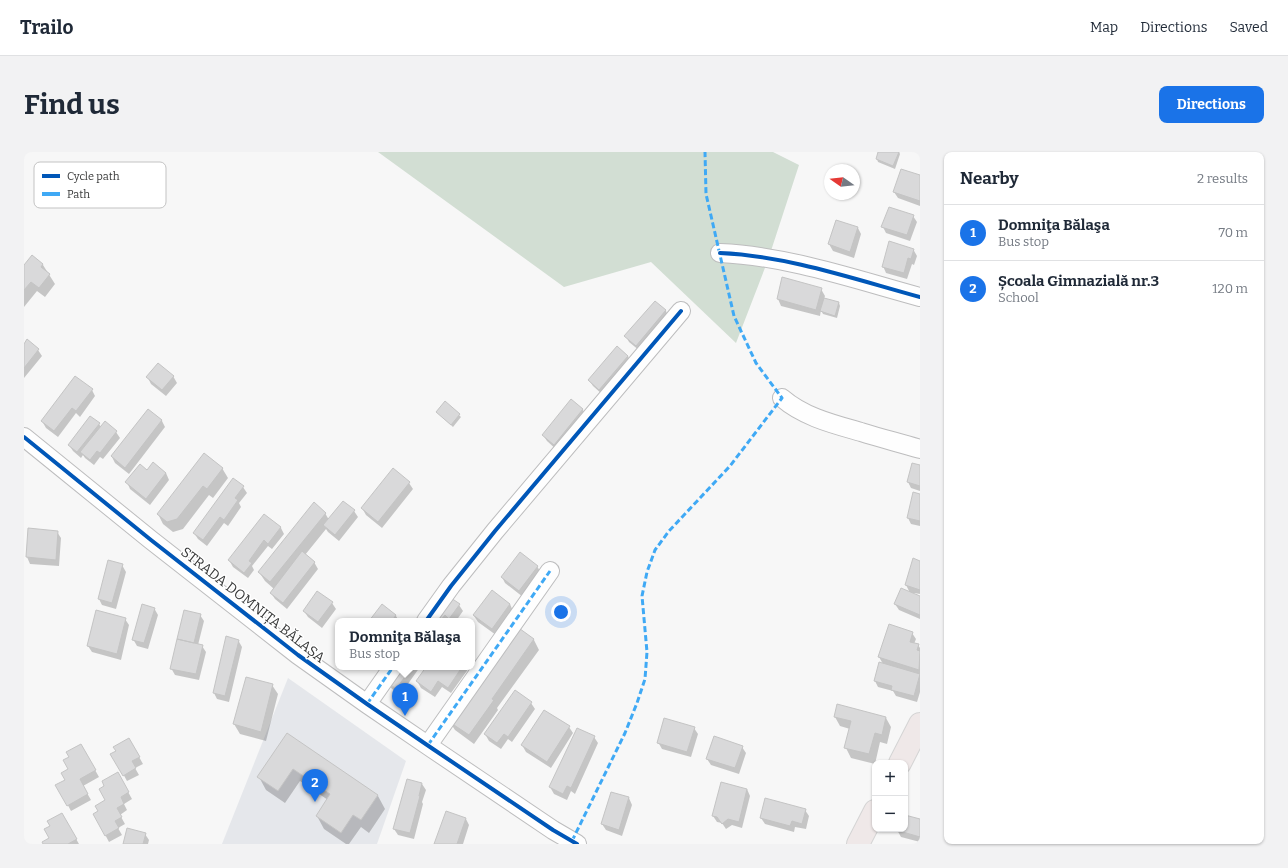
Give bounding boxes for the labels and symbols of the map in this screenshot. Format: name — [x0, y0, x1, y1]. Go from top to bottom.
legend — [34, 162, 166, 208]
north arrow — [824, 164, 860, 200]
text: Cycle path — [67, 170, 120, 183]
text: Path — [67, 188, 90, 201]
street label: STRADA DOMNIȚA BĂLAȘA — [177, 543, 329, 667]
your location — [551, 602, 571, 622]
pin: 1 — [392, 683, 418, 716]
pin: 2 — [302, 769, 328, 802]

